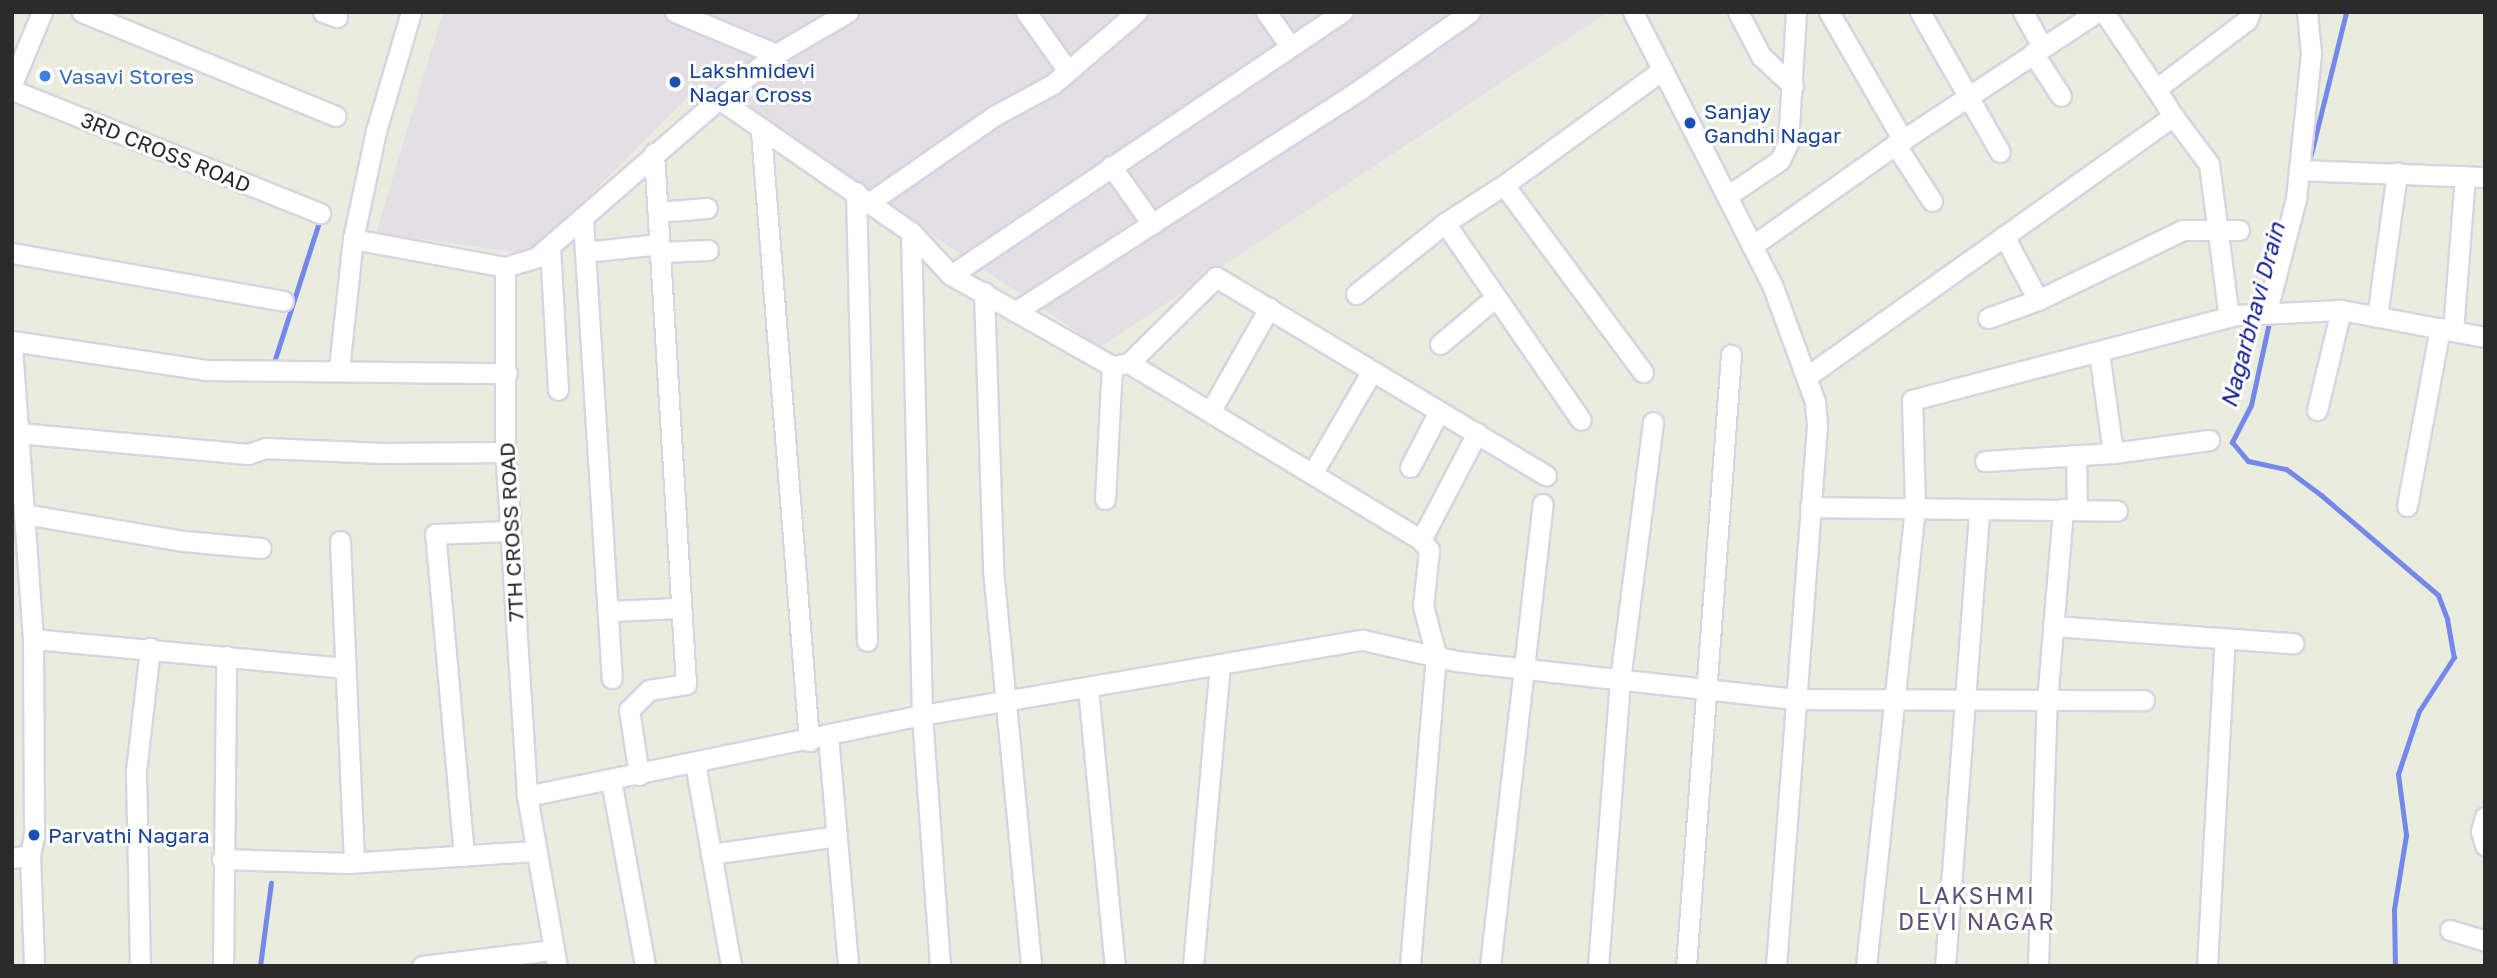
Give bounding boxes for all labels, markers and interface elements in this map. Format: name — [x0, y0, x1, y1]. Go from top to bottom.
place label: Lakshmidevi Nagar Cross — [689, 57, 815, 107]
place label: Vasavi Stores — [59, 63, 194, 89]
marker: Vasavi Stores — [37, 68, 53, 84]
marker: Lakshmidevi Nagar Cross — [667, 74, 683, 90]
place label: Sanjay Gandhi Nagar — [1704, 98, 1841, 148]
street label: 3RD CROSS ROAD — [77, 106, 255, 198]
marker: Sanjay Gandhi Nagar — [1682, 115, 1698, 131]
water label: Nagarbhavi Drain — [2214, 219, 2290, 411]
street label: 7TH CROSS ROAD — [494, 442, 528, 622]
place label: Parvathi Nagara — [48, 822, 210, 848]
marker: Parvathi Nagara — [26, 827, 42, 843]
district label: LAKSHMI DEVI NAGAR — [1899, 881, 2055, 935]

